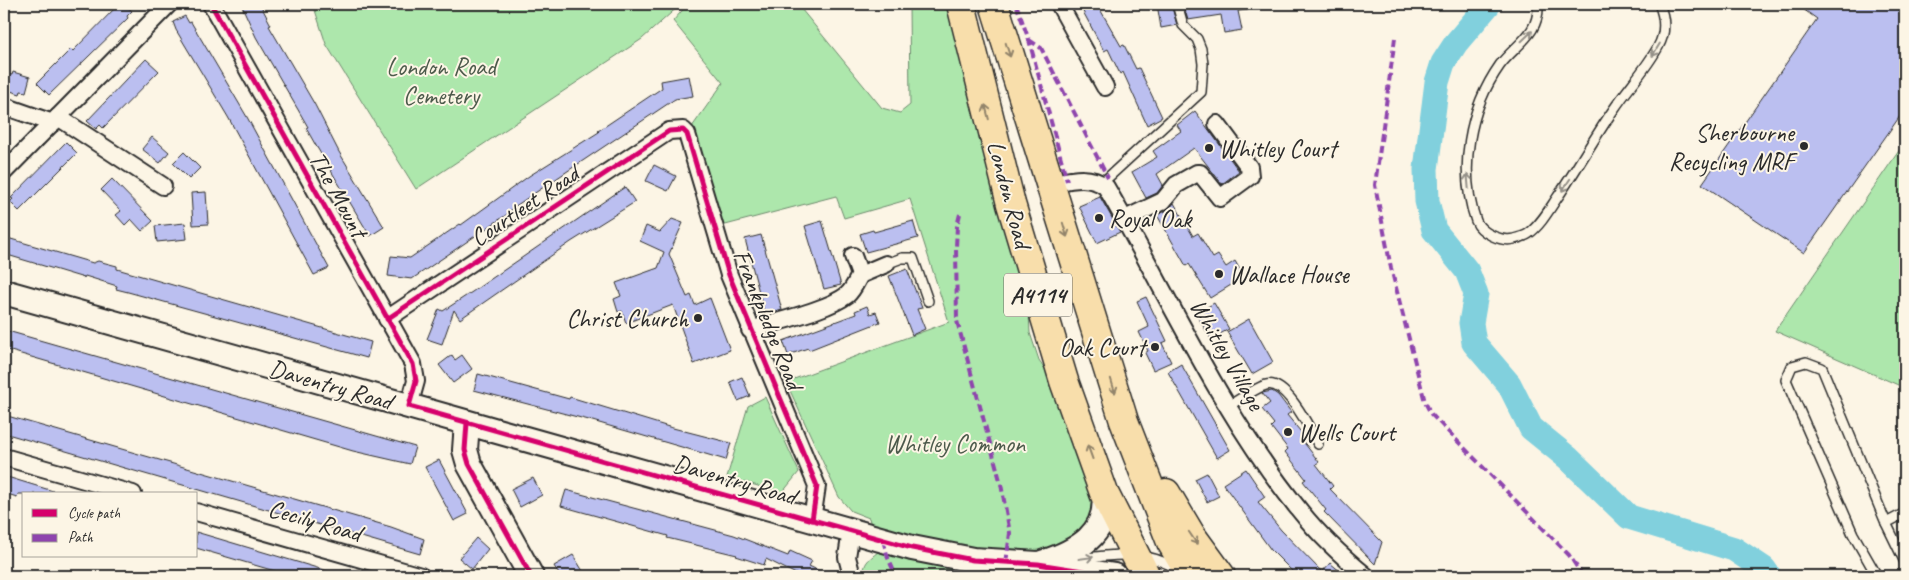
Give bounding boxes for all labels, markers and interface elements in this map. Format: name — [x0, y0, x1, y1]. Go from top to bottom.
one-way arrow — [1520, 30, 1533, 42]
one-way arrow — [1004, 42, 1013, 58]
one-way arrow — [1650, 42, 1660, 56]
park label: London Road Cemetery — [386, 51, 500, 112]
one-way arrow — [982, 105, 992, 121]
place label: Sherbourne Recycling MRF — [1669, 117, 1798, 178]
place label: Whitley Court — [1219, 133, 1340, 165]
street label: London Road — [979, 137, 1040, 255]
marker: Sherbourne Recycling MRF — [1798, 140, 1810, 152]
marker: Whitley Court — [1203, 142, 1215, 154]
street label: The Mount — [302, 146, 377, 246]
street label: Courtleet Road — [464, 156, 588, 254]
one-way arrow — [1464, 174, 1473, 190]
one-way arrow — [1561, 178, 1571, 192]
place label: Royal Oak — [1109, 203, 1193, 235]
marker: Royal Oak — [1093, 212, 1105, 224]
one-way arrow — [1060, 222, 1070, 238]
street label: Frankpledge Road — [726, 245, 812, 398]
place label: Wallace House — [1229, 259, 1351, 291]
marker: Wallace House — [1213, 268, 1225, 280]
road number: A4114 — [1004, 274, 1072, 316]
street label: Whitley Village — [1182, 293, 1273, 418]
place label: Christ Church — [566, 303, 690, 335]
marker: Christ Church — [692, 312, 704, 324]
place label: Oak Court — [1059, 332, 1149, 364]
marker: Oak Court — [1149, 341, 1161, 353]
street label: Daventry Road — [266, 352, 399, 419]
one-way arrow — [1108, 377, 1118, 393]
place label: Wells Court — [1298, 417, 1398, 449]
marker: Wells Court — [1282, 426, 1294, 438]
park label: Whitley Common — [885, 428, 1026, 460]
one-way arrow — [1085, 445, 1094, 460]
street label: Daventry Road — [670, 447, 803, 514]
legend — [22, 492, 198, 558]
street label: Cecily Road — [265, 492, 369, 551]
text: Cycle path — [68, 504, 120, 523]
text: Path — [68, 528, 94, 547]
one-way arrow — [1188, 530, 1198, 544]
one-way arrow — [1078, 553, 1094, 563]

